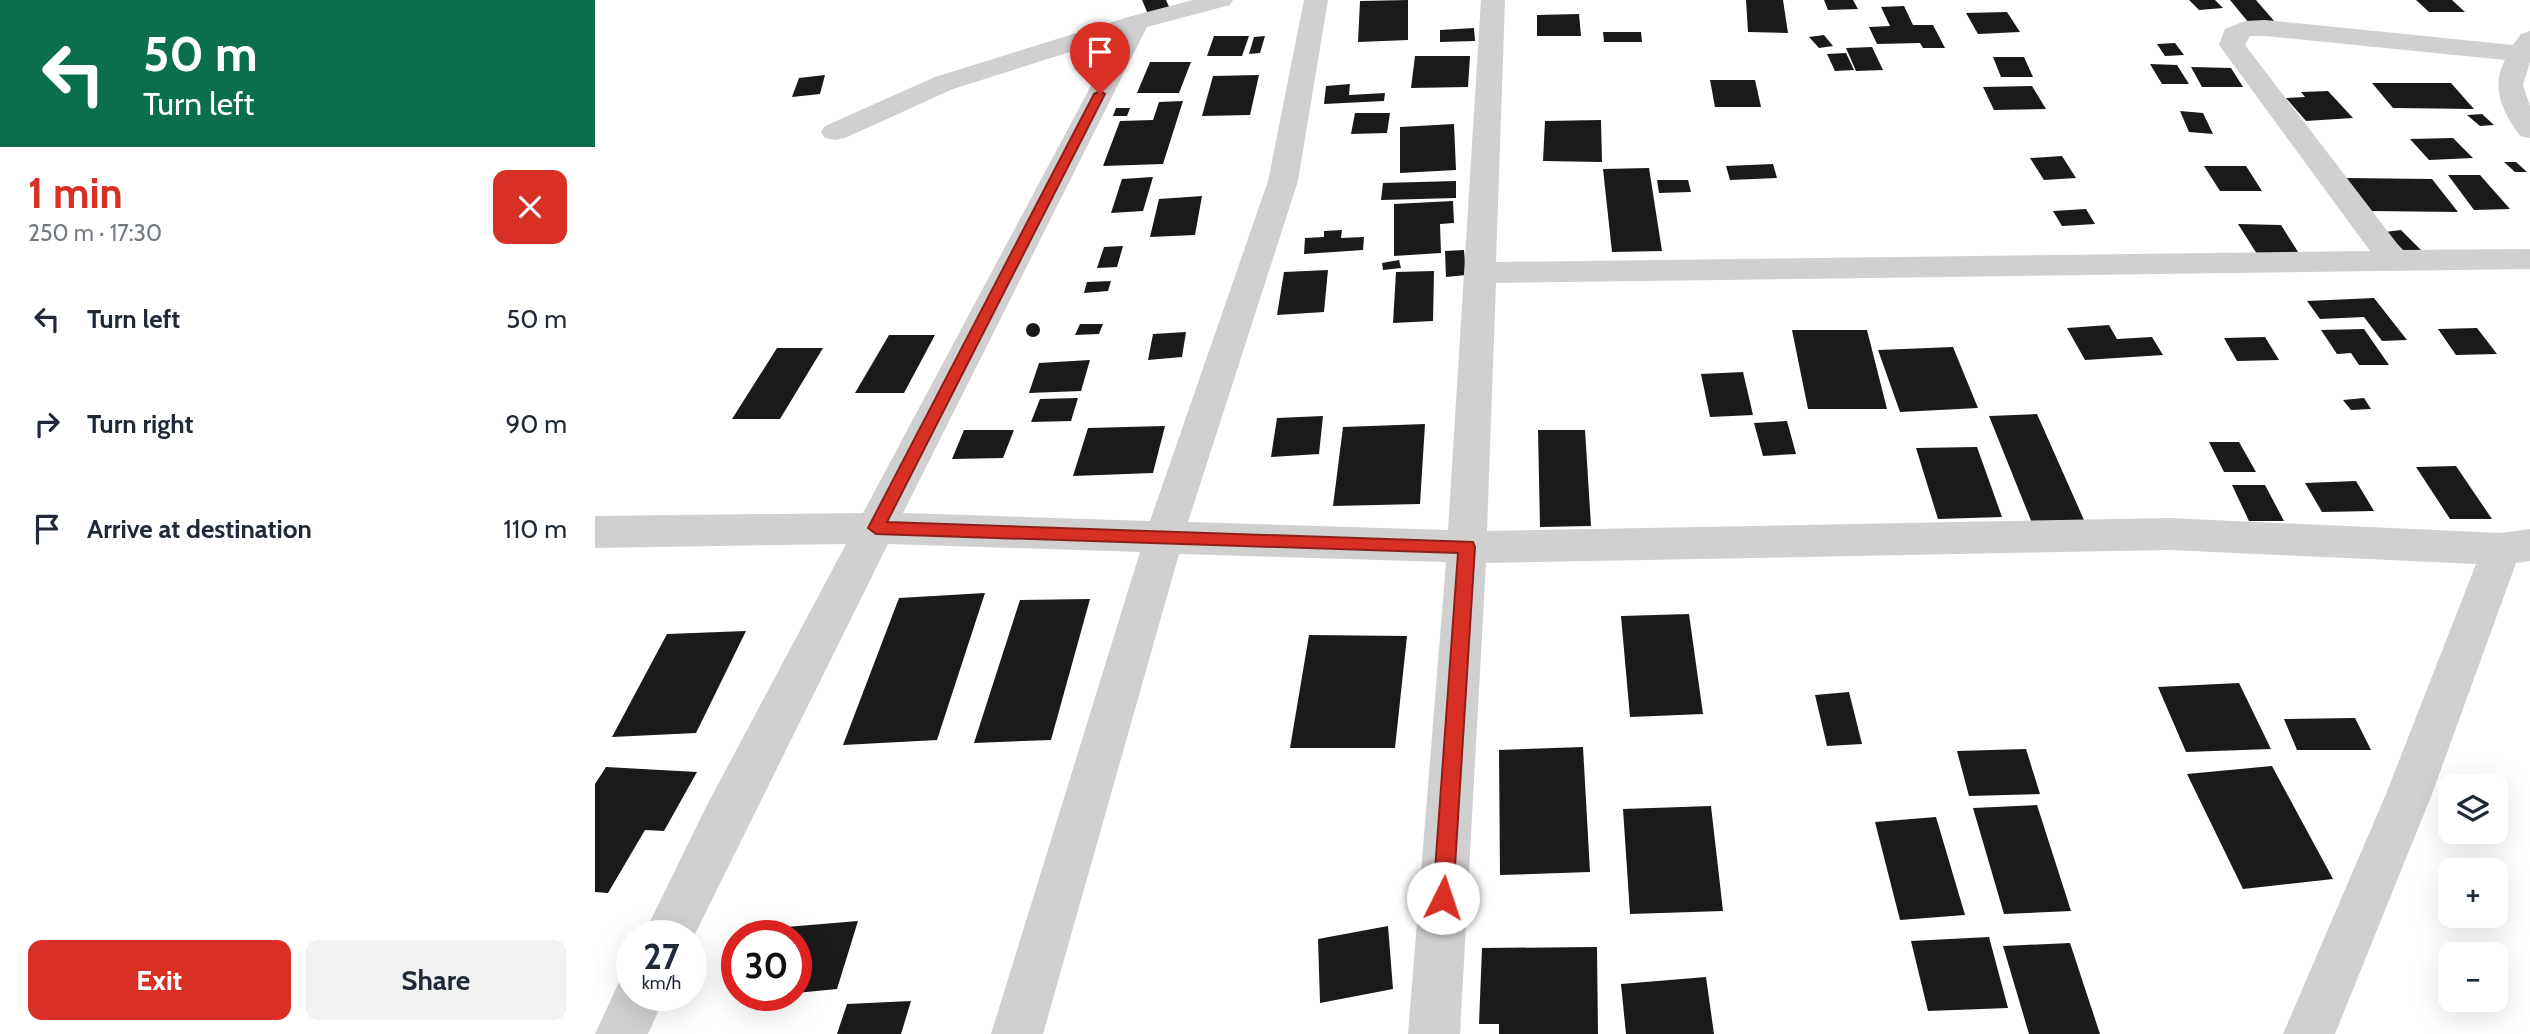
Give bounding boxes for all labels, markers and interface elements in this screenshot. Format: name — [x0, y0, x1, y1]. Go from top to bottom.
pin — [1070, 22, 1130, 94]
text: 50 m — [143, 24, 258, 83]
icon: left — [28, 28, 119, 119]
icon: arrive — [1081, 33, 1119, 71]
text: Turn left — [143, 84, 254, 123]
text: 1 min — [28, 167, 123, 219]
button: close — [493, 170, 567, 244]
text: 250 m · 17:30 — [28, 219, 162, 247]
icon: left — [28, 300, 66, 338]
text: Turn left — [87, 303, 180, 335]
text: 50 m — [506, 303, 567, 335]
icon: right — [28, 405, 66, 443]
text: Turn right — [87, 408, 193, 440]
text: 90 m — [505, 408, 567, 440]
icon: arrive — [28, 510, 66, 548]
text: Arrive at destination — [87, 513, 312, 545]
text: 110 m — [503, 513, 567, 545]
map controls — [2438, 774, 2508, 1012]
button: layers — [2438, 774, 2508, 844]
button: + — [2438, 858, 2508, 928]
position arrow — [1406, 861, 1480, 935]
speed limit sign: 30 — [721, 920, 812, 1011]
text: 27 — [643, 935, 680, 978]
button: Exit — [28, 940, 291, 1020]
button: Share — [305, 940, 567, 1020]
button: − — [2438, 942, 2508, 1012]
text: km/h — [642, 972, 681, 994]

